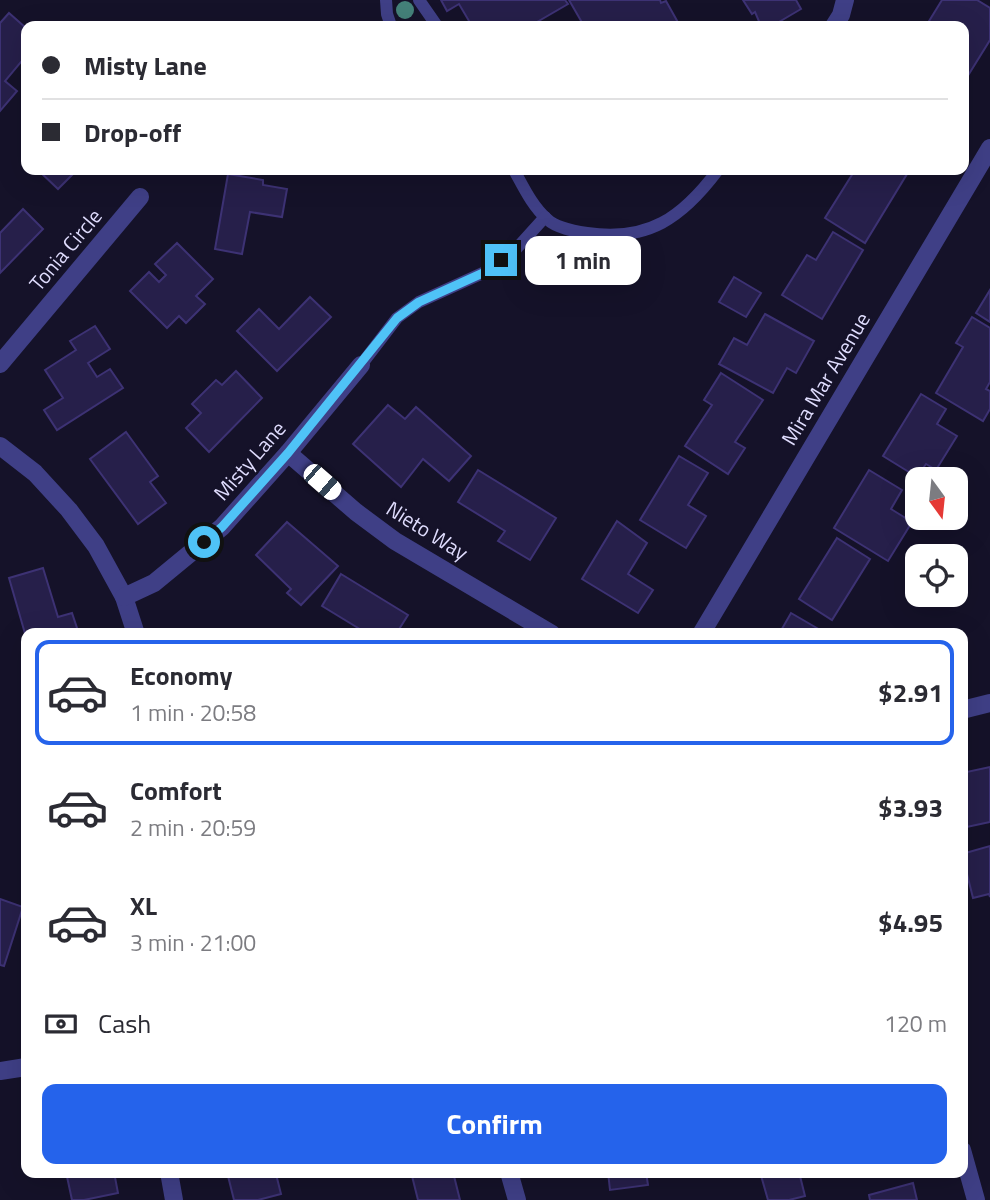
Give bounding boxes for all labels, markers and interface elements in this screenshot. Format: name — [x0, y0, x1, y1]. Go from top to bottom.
text: Misty Lane — [84, 46, 207, 85]
text: Drop-off — [84, 113, 181, 152]
street label: Tonia Circle — [21, 201, 109, 298]
callout: 1 min — [526, 236, 641, 284]
text: 1 min — [555, 243, 611, 278]
route end — [485, 244, 517, 276]
street label: Mira Mar Avenue — [773, 306, 878, 451]
street label: Misty Lane — [205, 413, 293, 507]
car — [300, 460, 345, 504]
north arrow — [905, 467, 968, 530]
map controls — [905, 467, 968, 607]
street label: Nieto Way — [380, 492, 475, 568]
route start — [188, 526, 220, 558]
button: locate — [905, 544, 968, 607]
text: Economy — [130, 656, 232, 695]
icon: car — [46, 661, 109, 724]
text: $2.91 — [878, 673, 943, 712]
text: 1 min · 20:58 — [130, 695, 256, 730]
text: Comfort — [130, 771, 222, 810]
icon: car — [46, 776, 109, 839]
text: $3.93 — [878, 788, 943, 827]
text: 2 min · 20:59 — [130, 810, 256, 845]
text: XL — [130, 886, 157, 925]
icon: car — [46, 891, 109, 954]
text: $4.95 — [878, 903, 943, 942]
text: 3 min · 21:00 — [130, 925, 256, 960]
text: Cash — [98, 1004, 151, 1043]
icon: cash — [42, 1005, 80, 1043]
text: 120 m — [884, 1006, 947, 1041]
button: Confirm — [42, 1084, 947, 1164]

